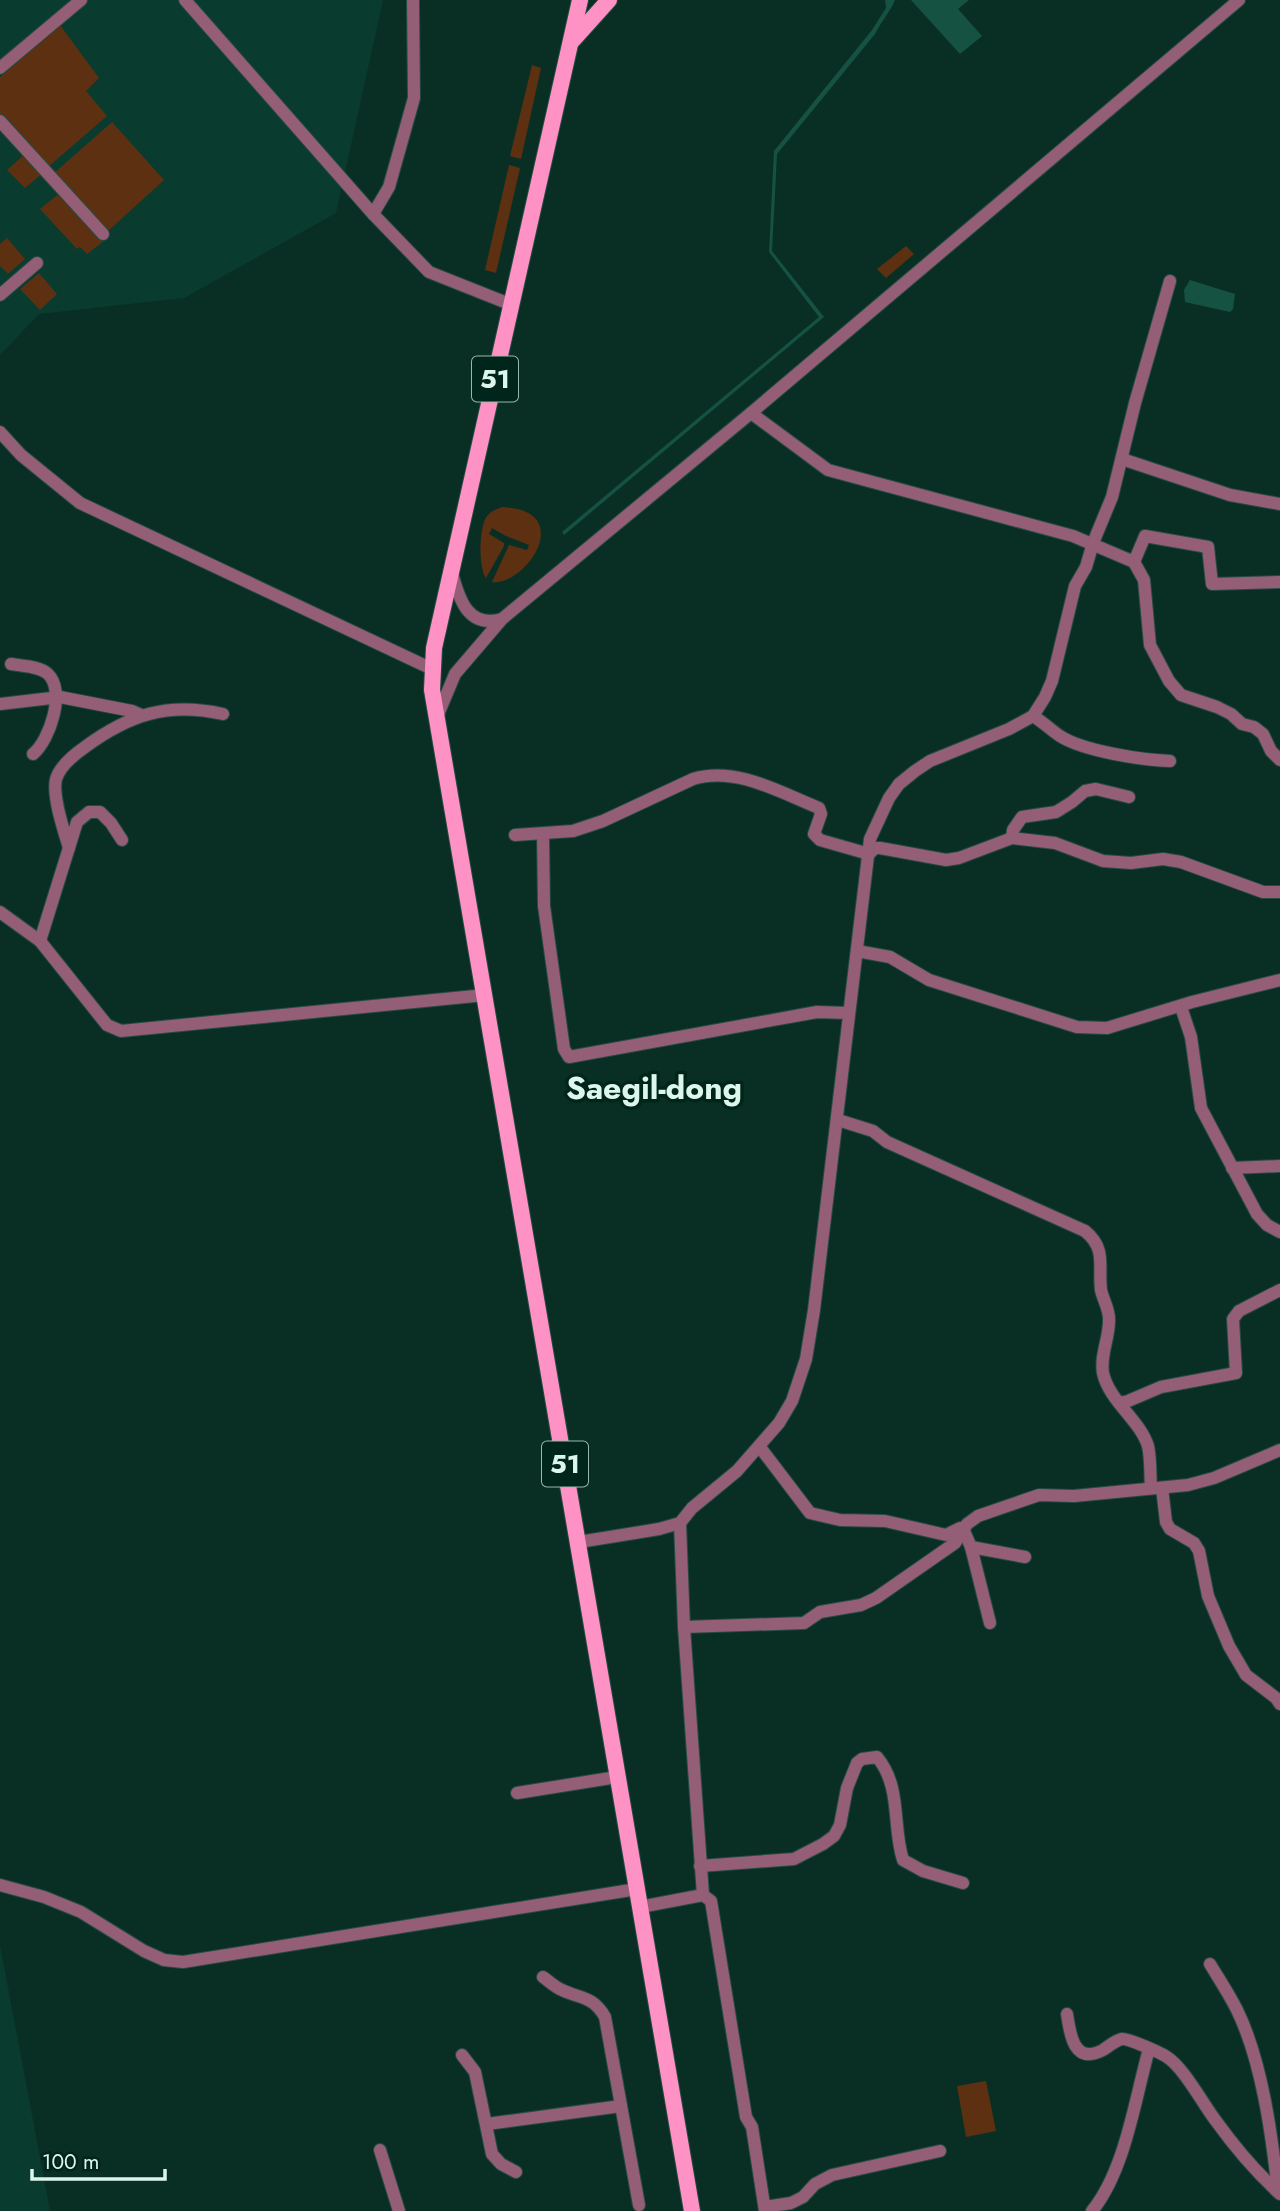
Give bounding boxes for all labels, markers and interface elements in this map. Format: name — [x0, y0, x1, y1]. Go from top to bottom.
road number: 51 — [472, 356, 518, 402]
district label: Saegil-dong — [566, 1065, 742, 1111]
road number: 51 — [542, 1442, 588, 1486]
scale bar — [32, 2138, 164, 2182]
text: 100 m — [42, 2147, 99, 2177]

